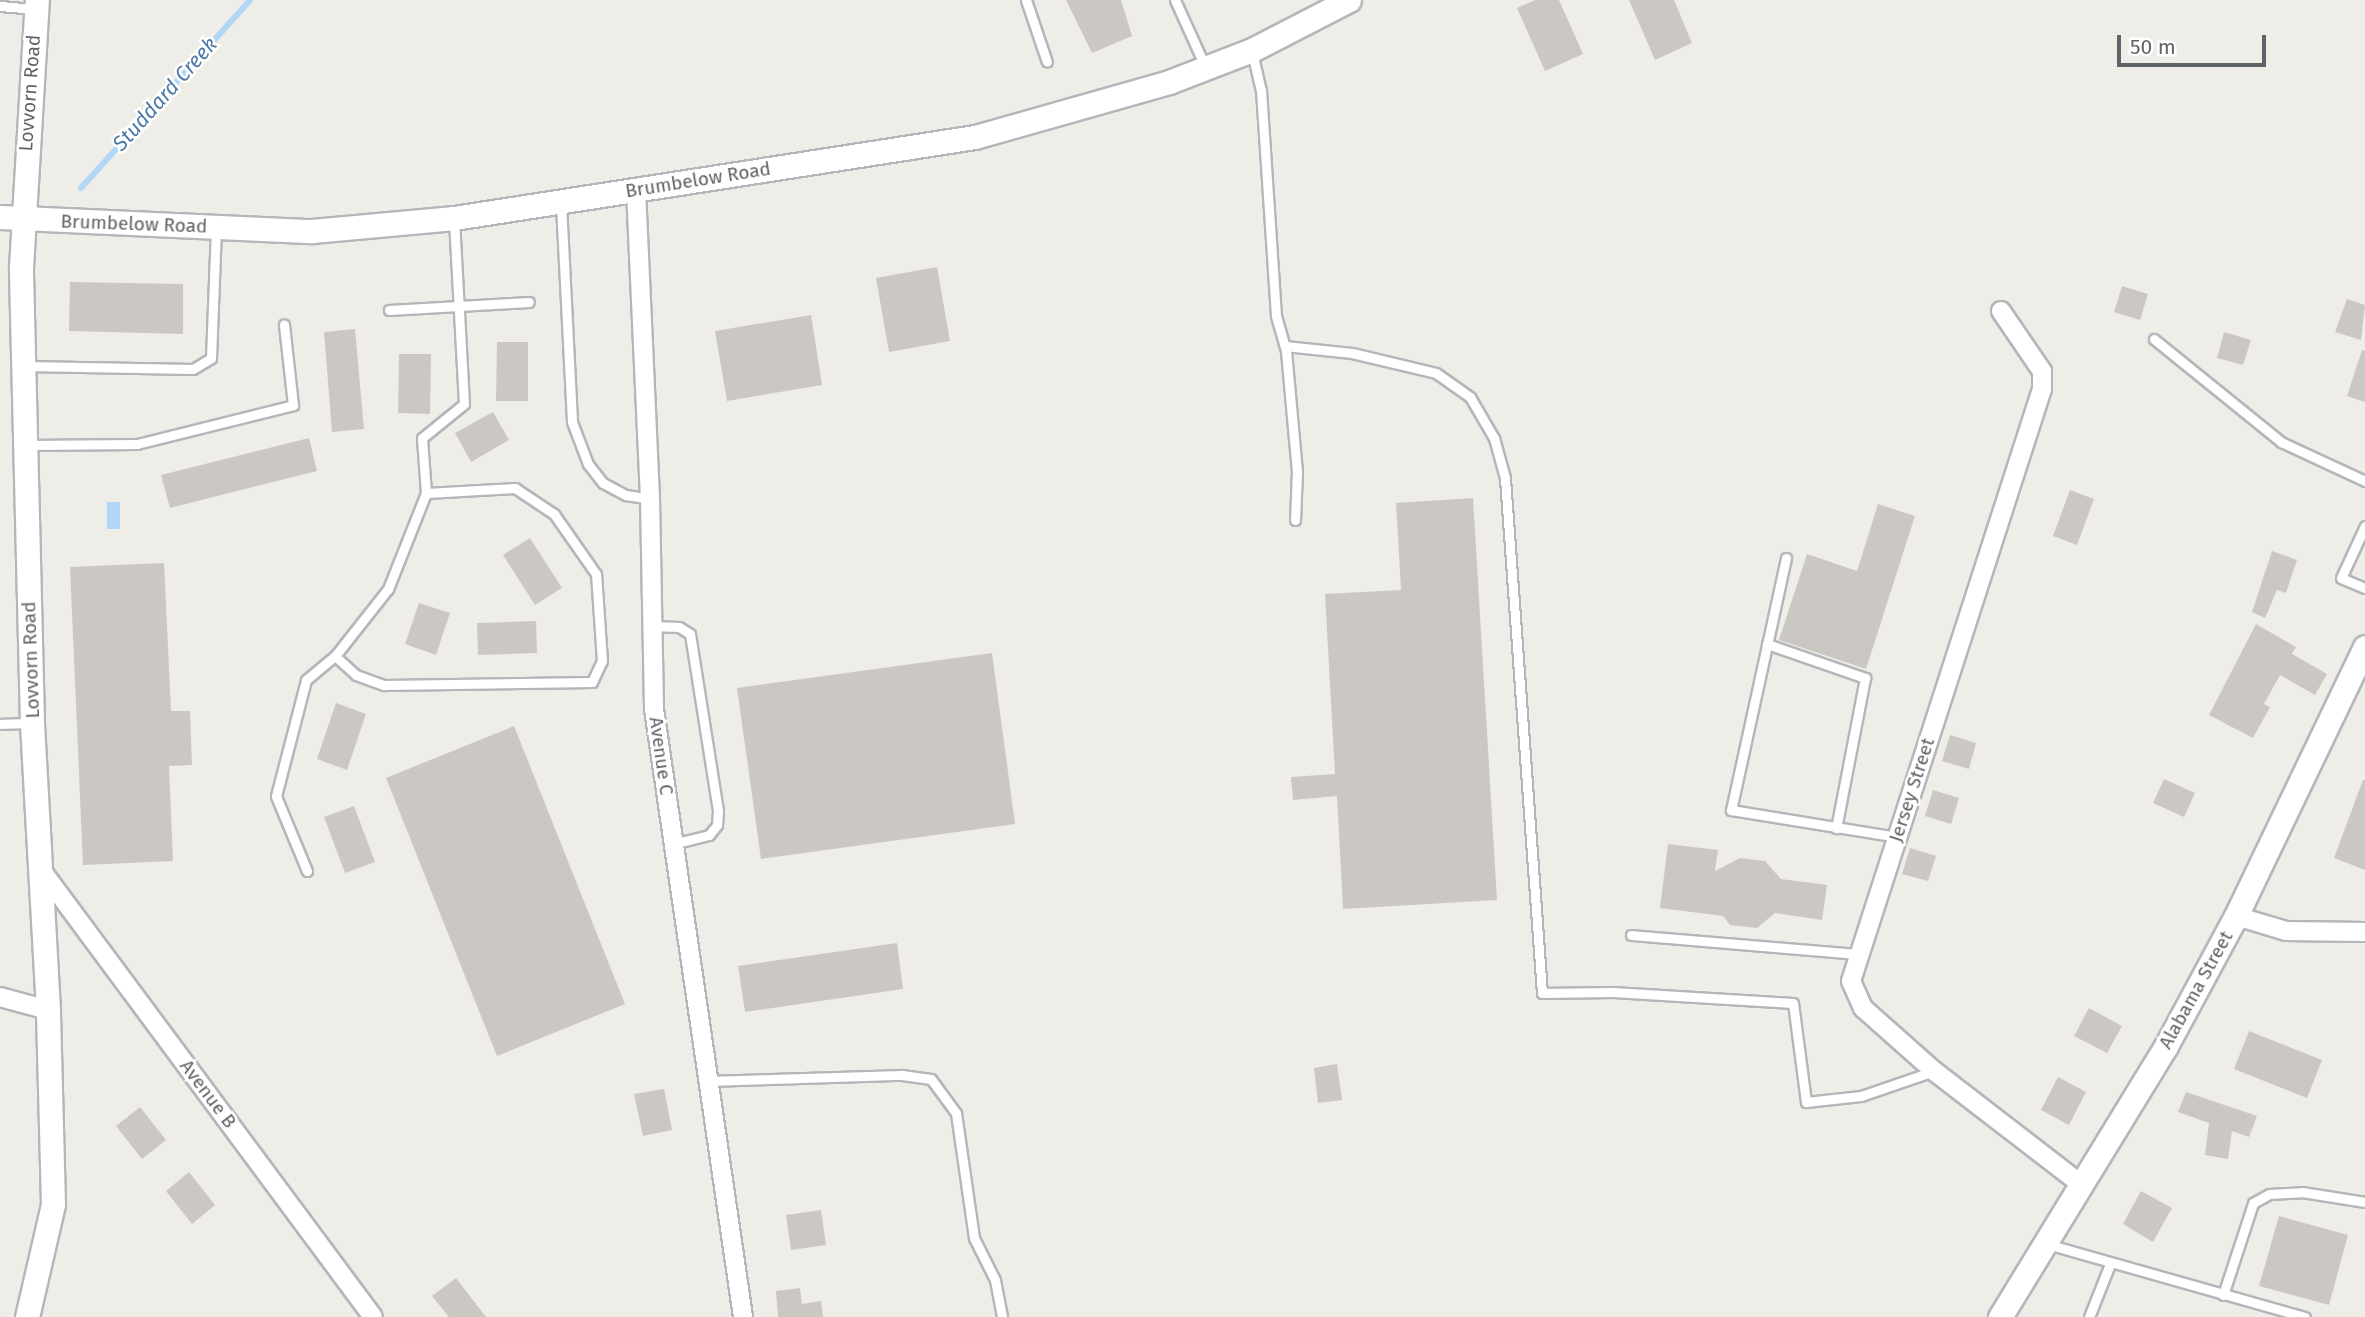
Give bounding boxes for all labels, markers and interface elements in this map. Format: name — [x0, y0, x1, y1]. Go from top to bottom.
scale bar — [2120, 21, 2269, 65]
water label: Studdard Creek — [107, 32, 223, 156]
street label: Lovvorn Road — [15, 34, 45, 152]
text: 50 m — [2130, 34, 2176, 60]
street label: Brumbelow Road — [624, 157, 772, 203]
street label: Brumbelow Road — [60, 210, 208, 238]
street label: Lovvorn Road — [18, 601, 44, 719]
street label: Avenue C — [644, 715, 678, 797]
street label: Jersey Street — [1884, 735, 1940, 845]
street label: Alabama Street — [2154, 927, 2238, 1053]
street label: Avenue B — [175, 1055, 241, 1133]

